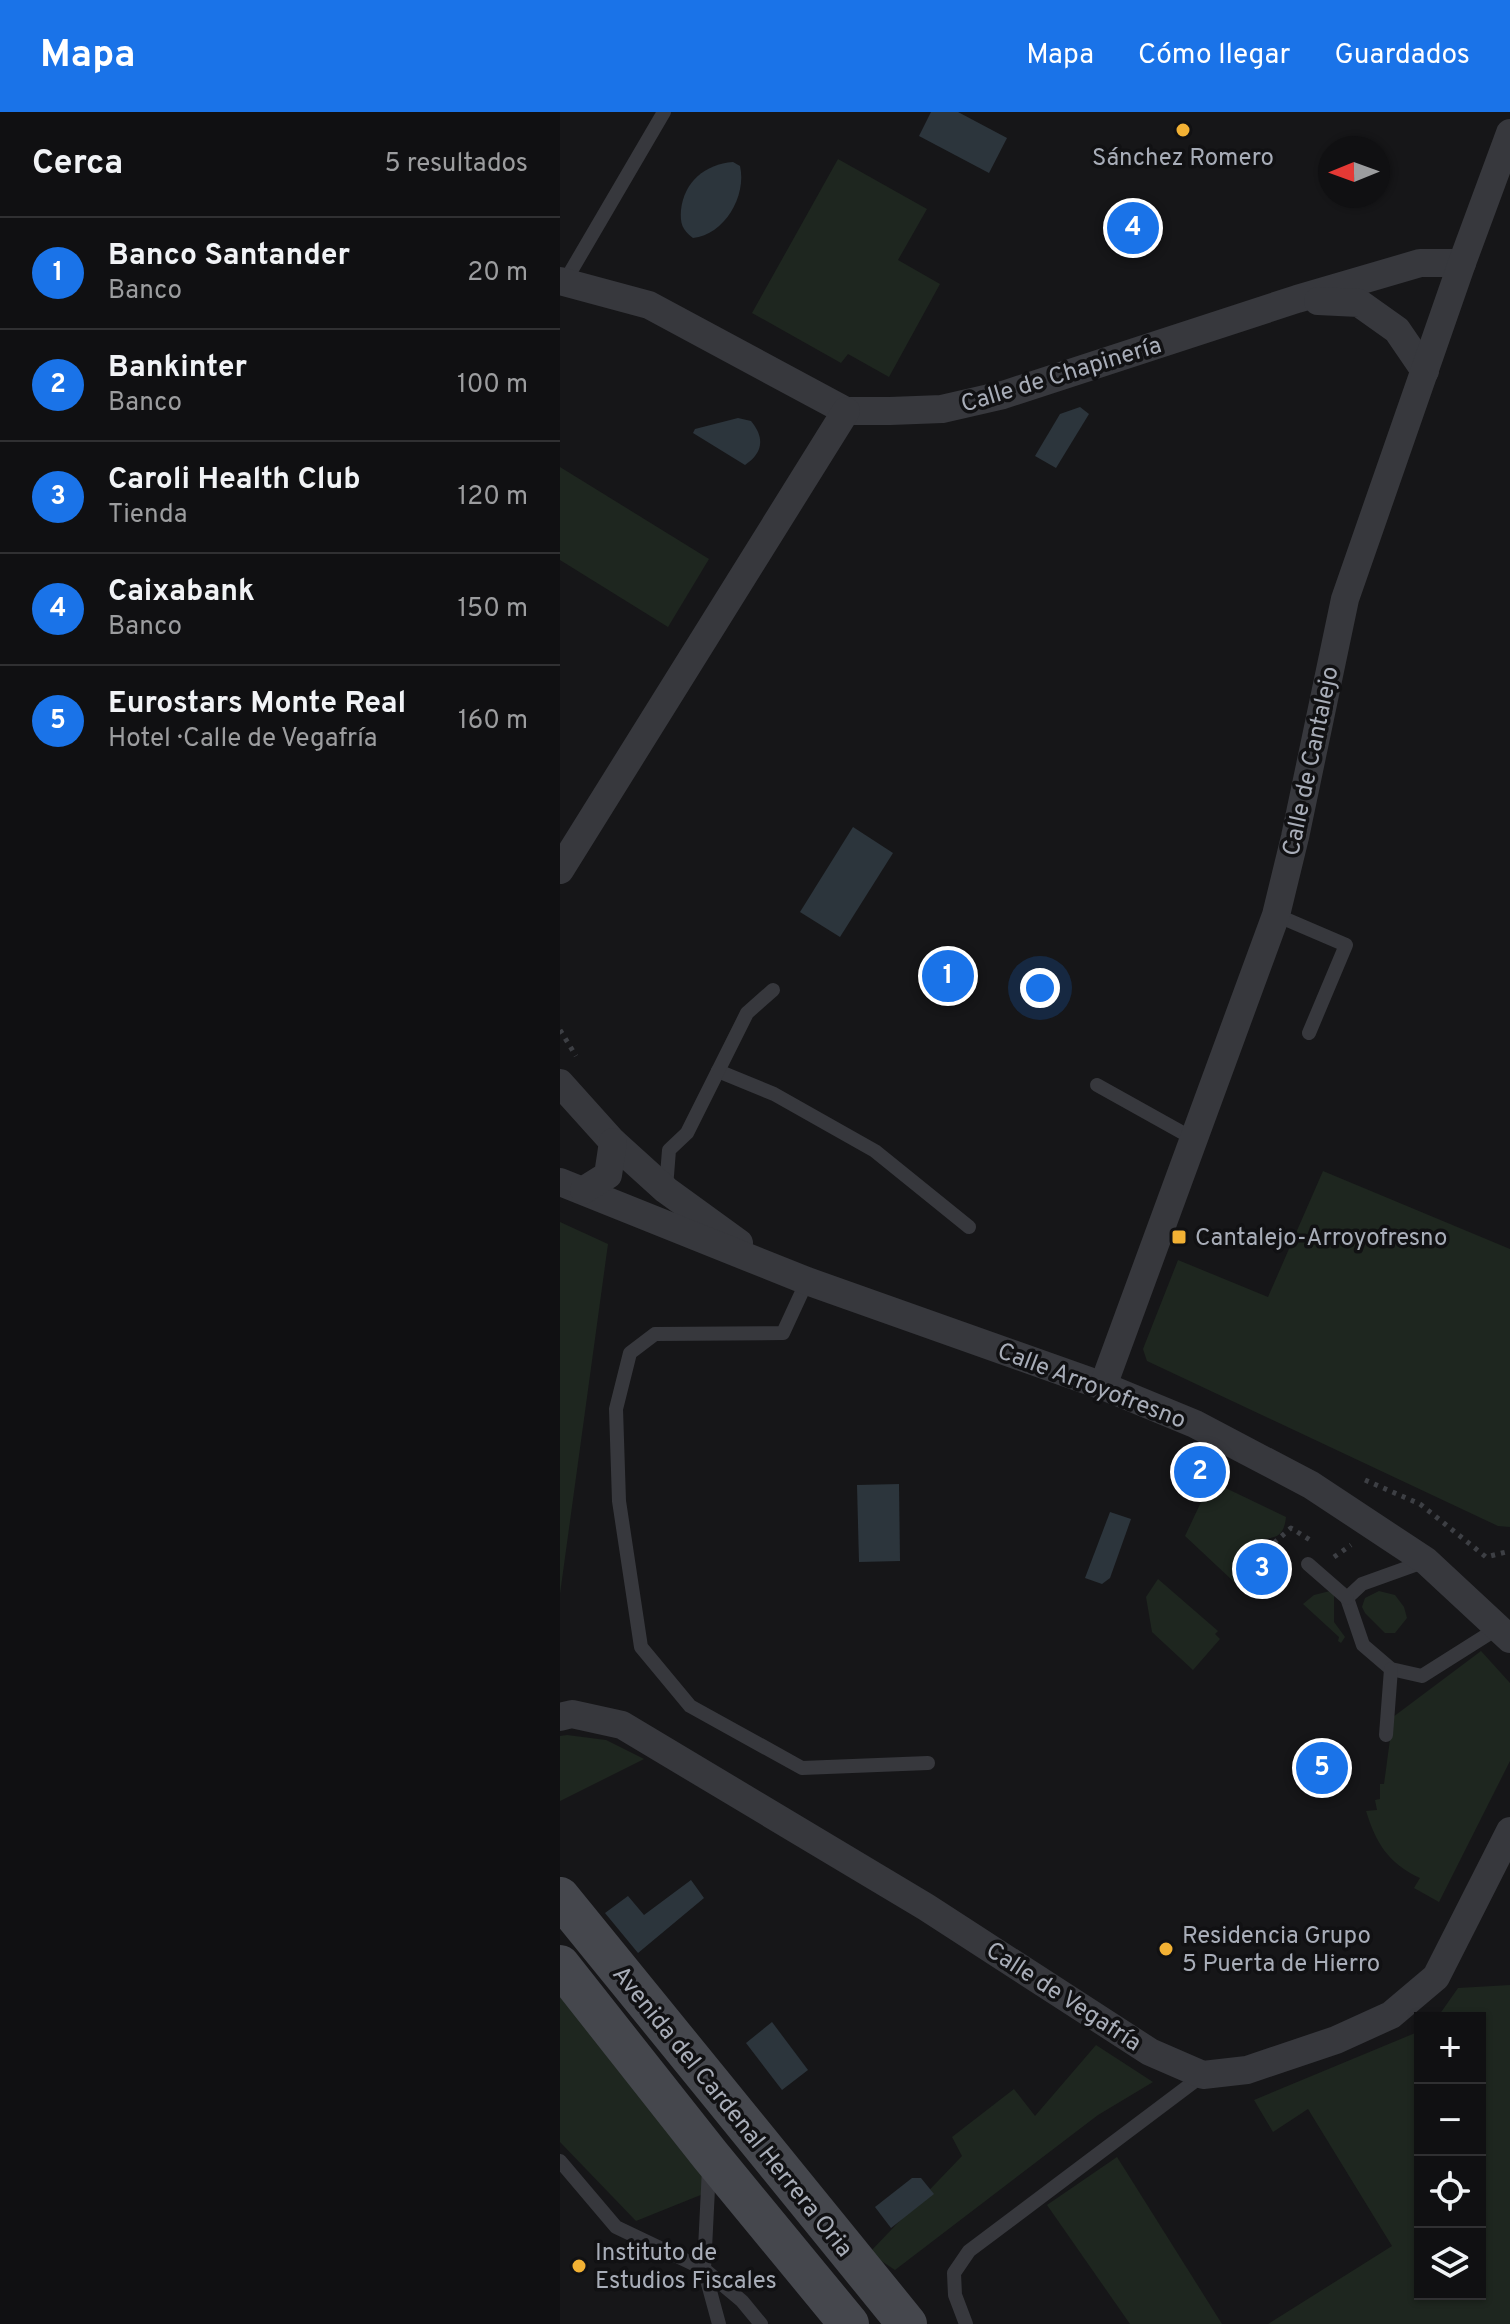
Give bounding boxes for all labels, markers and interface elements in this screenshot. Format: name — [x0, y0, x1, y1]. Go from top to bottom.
text: Mapa — [40, 32, 136, 81]
text: Mapa — [1026, 38, 1094, 74]
text: Cómo llegar — [1138, 38, 1290, 74]
text: Guardados — [1334, 38, 1470, 74]
marker: Sánchez Romero — [1174, 121, 1192, 139]
north arrow — [1318, 136, 1390, 208]
text: Cerca — [32, 143, 123, 186]
place label: Sánchez Romero — [1092, 144, 1274, 174]
text: 5 resultados — [384, 148, 528, 181]
pin: 4 — [1107, 198, 1159, 258]
text: Banco Santander — [108, 238, 350, 275]
text: 1 — [53, 257, 63, 290]
text: 20 m — [467, 257, 528, 290]
text: Banco — [108, 275, 182, 308]
street label: Calle de Chapinería — [958, 331, 1166, 421]
text: Bankinter — [108, 350, 247, 387]
text: 2 — [50, 369, 66, 402]
text: 100 m — [457, 369, 528, 402]
text: Banco — [108, 387, 182, 420]
text: Caroli Health Club — [108, 462, 361, 499]
text: 3 — [50, 481, 66, 514]
text: 120 m — [458, 481, 528, 514]
text: Tienda — [108, 499, 187, 532]
text: Caixabank — [108, 574, 255, 611]
text: 4 — [50, 593, 66, 626]
text: 150 m — [457, 593, 528, 626]
text: Banco — [108, 611, 182, 644]
street label: Calle de Cantalejo — [1277, 664, 1347, 859]
text: Eurostars Monte Real — [108, 686, 406, 723]
text: 5 — [50, 705, 66, 738]
text: 160 m — [458, 705, 528, 738]
text: Hotel · Calle de Vegafría — [108, 723, 377, 756]
pin: 1 — [922, 946, 974, 1006]
your location — [1020, 968, 1060, 1008]
place label: Cantalejo-Arroyofresno — [1195, 1224, 1447, 1254]
marker: Cantalejo-Arroyofresno — [1170, 1228, 1188, 1246]
street label: Calle Arroyofresno — [993, 1337, 1190, 1437]
pin: 2 — [1174, 1442, 1226, 1502]
pin: 3 — [1236, 1539, 1288, 1599]
pin: 5 — [1296, 1738, 1348, 1798]
place label: Residencia Grupo 5 Puerta de Hierro — [1182, 1922, 1380, 1980]
street label: Calle de Vegafría — [979, 1936, 1146, 2059]
marker: Residencia Grupo 5 Puerta de Hierro — [1157, 1940, 1175, 1958]
street label: Avenida del Cardenal Herrera Oria — [605, 1961, 858, 2264]
map controls — [1414, 2012, 1486, 2300]
button: + — [1414, 2012, 1486, 2084]
button: − — [1414, 2084, 1486, 2156]
button: locate — [1414, 2156, 1486, 2228]
button: layers — [1414, 2228, 1486, 2300]
place label: Instituto de Estudios Fiscales — [595, 2239, 777, 2297]
marker: Instituto de Estudios Fiscales — [570, 2257, 588, 2275]

